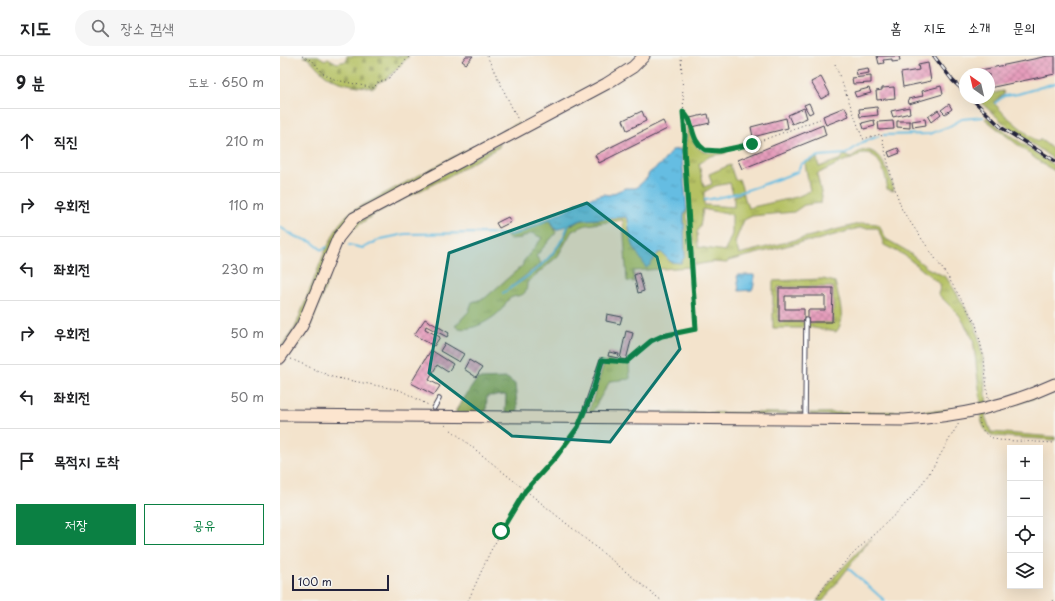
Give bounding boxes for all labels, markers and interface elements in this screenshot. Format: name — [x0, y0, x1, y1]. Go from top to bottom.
search box — [75, 10, 355, 46]
text: 지도 — [20, 13, 51, 41]
text: 장소 검색 — [121, 16, 174, 39]
icon: search — [89, 17, 111, 39]
text: 홈 — [890, 17, 901, 38]
text: 지도 — [923, 17, 946, 38]
text: 소개 — [968, 17, 990, 38]
text: 문의 — [1012, 17, 1035, 38]
north arrow — [959, 68, 995, 104]
text: 9 분 — [16, 69, 45, 95]
text: 도보 · 650 m — [188, 72, 264, 91]
text: 직진 — [54, 129, 78, 152]
icon: ahead — [16, 130, 38, 152]
text: 210 m — [225, 131, 264, 150]
route end — [743, 135, 761, 153]
text: 우회전 — [54, 193, 90, 216]
icon: right — [16, 194, 38, 216]
text: 110 m — [229, 195, 264, 214]
text: 좌회전 — [54, 257, 90, 280]
icon: left — [16, 258, 38, 280]
text: 230 m — [222, 259, 264, 278]
text: 우회전 — [54, 321, 90, 344]
icon: right — [16, 322, 38, 344]
text: 50 m — [230, 323, 264, 342]
text: 좌회전 — [54, 385, 90, 408]
icon: left — [16, 386, 38, 408]
text: 50 m — [230, 387, 264, 406]
map controls — [1007, 445, 1043, 589]
button: + — [1007, 445, 1043, 481]
text: 목적지 도착 — [54, 449, 119, 472]
icon: arrive — [16, 450, 38, 472]
button: − — [1007, 481, 1043, 517]
button: 저장 — [16, 504, 136, 545]
button: 공유 — [144, 504, 264, 545]
button: locate — [1007, 517, 1043, 553]
route start — [492, 522, 510, 540]
button: layers — [1007, 553, 1043, 589]
scale bar — [292, 573, 389, 592]
text: 100 m — [298, 573, 332, 590]

